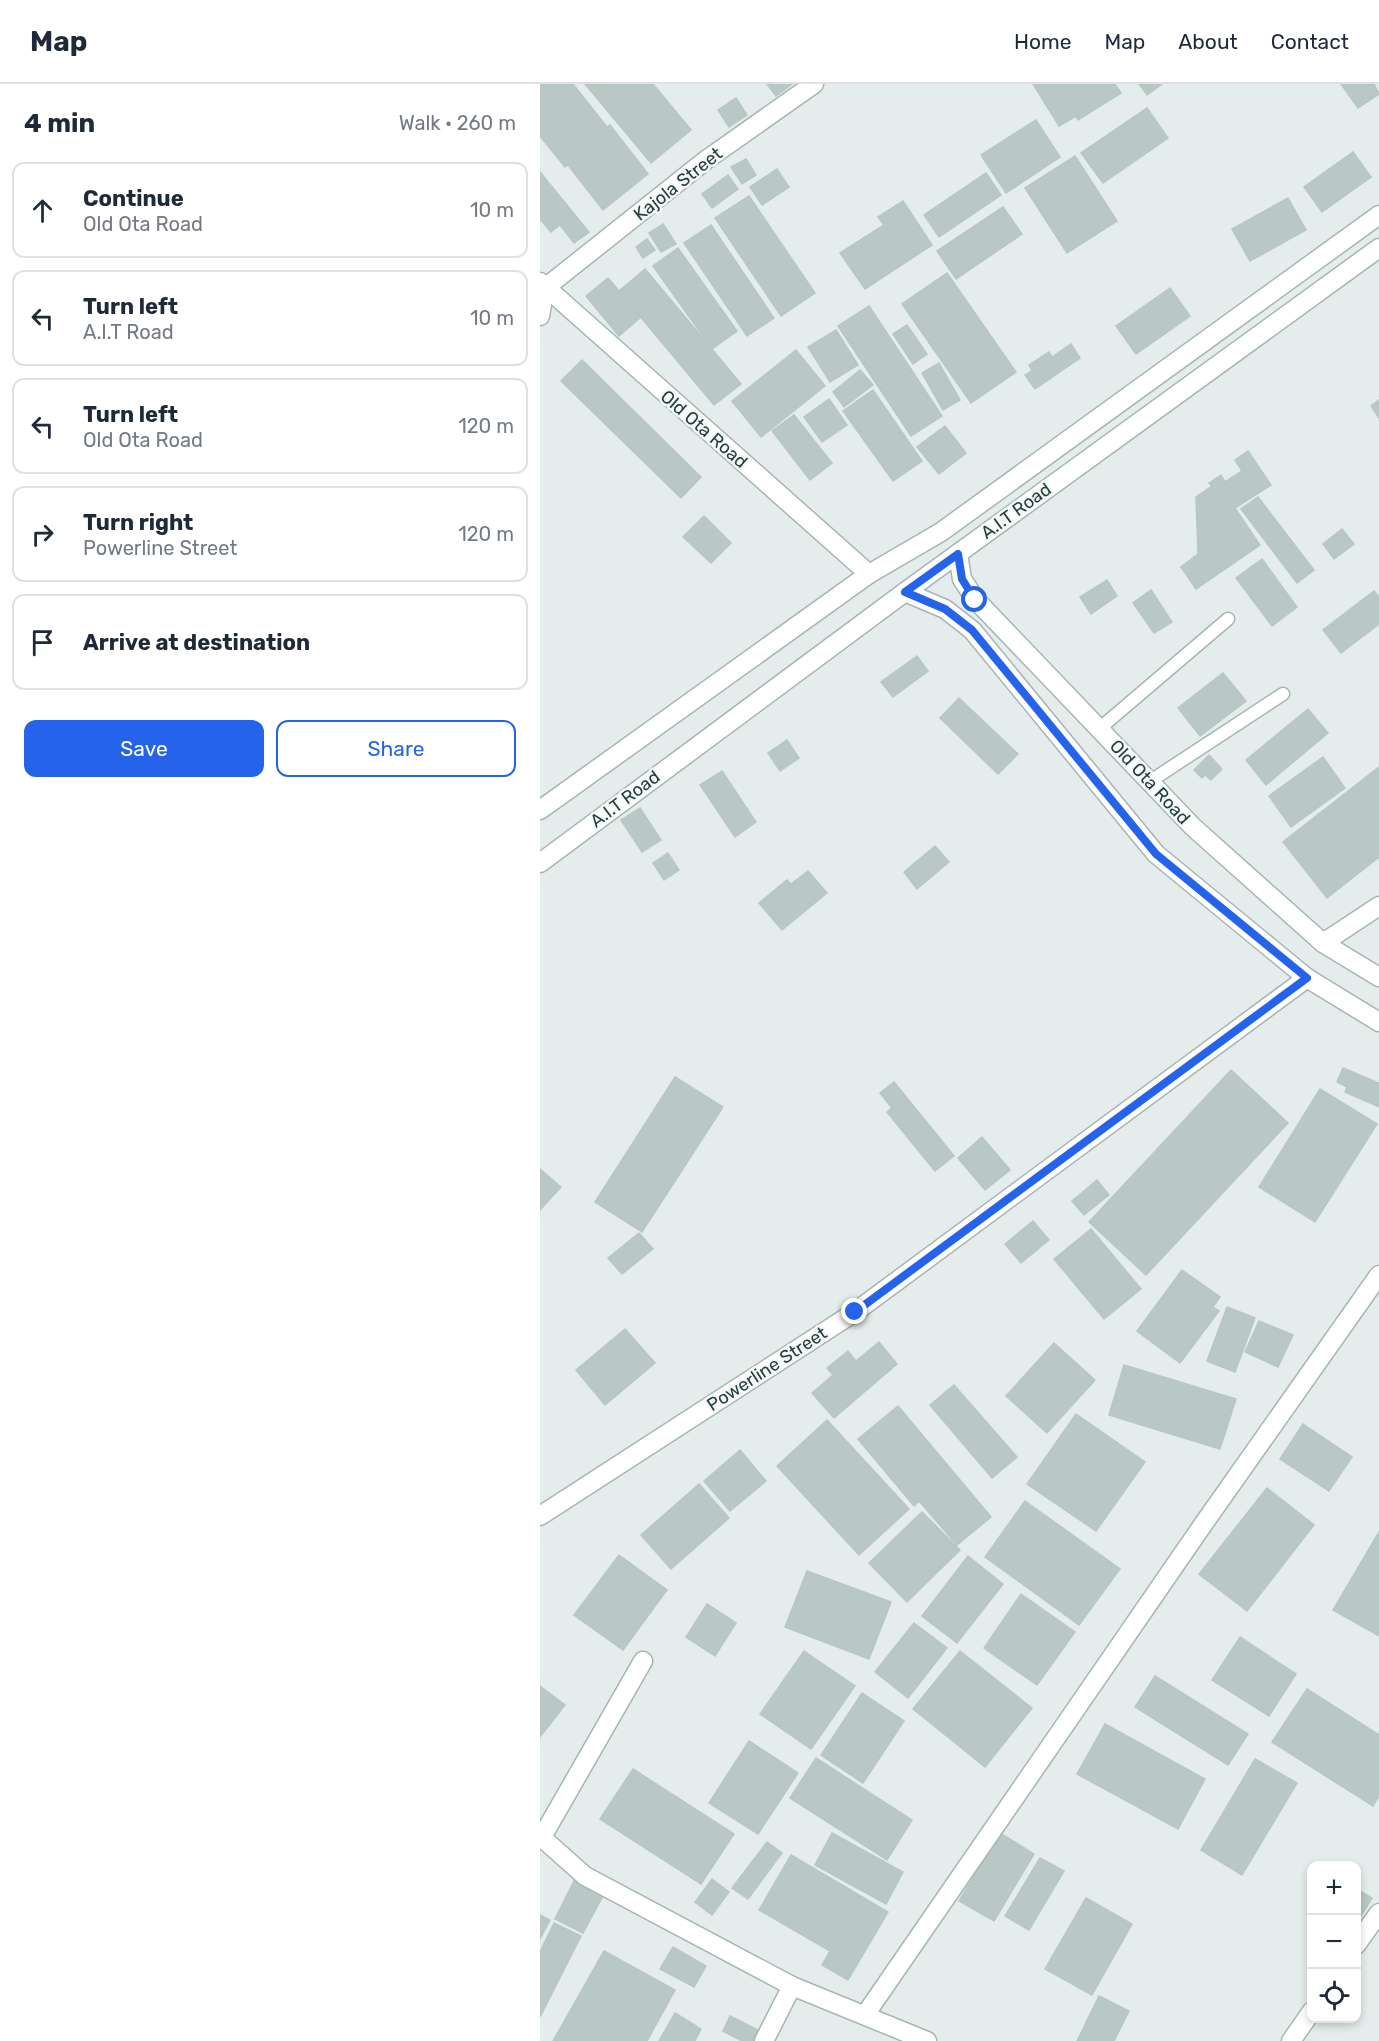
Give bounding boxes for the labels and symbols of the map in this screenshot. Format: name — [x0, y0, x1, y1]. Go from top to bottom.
street label: Kajola Street — [629, 143, 727, 225]
street label: Old Ota Road — [656, 385, 752, 473]
street label: A.I.T Road — [976, 478, 1056, 544]
route start — [961, 586, 987, 612]
street label: Old Ota Road — [1105, 735, 1195, 829]
street label: A.I.T Road — [586, 766, 664, 832]
route end — [841, 1298, 867, 1324]
street label: Powerline Street — [703, 1322, 831, 1416]

